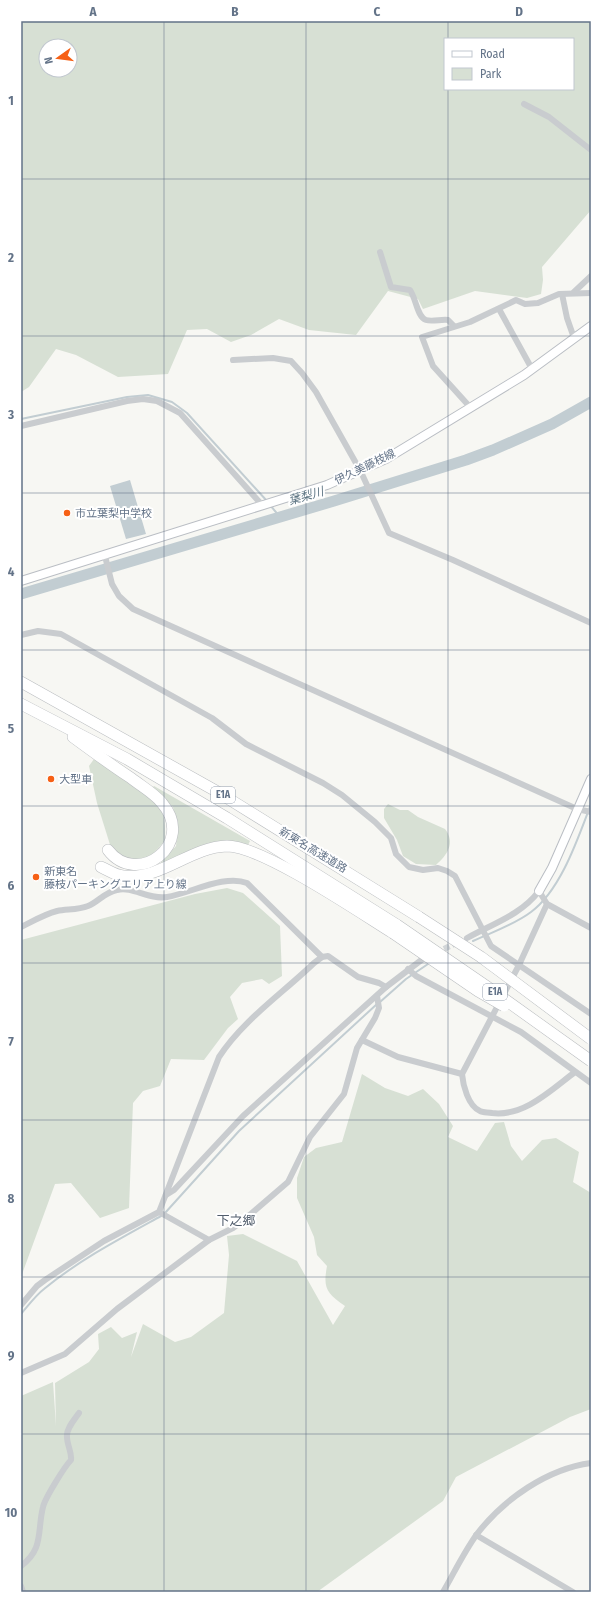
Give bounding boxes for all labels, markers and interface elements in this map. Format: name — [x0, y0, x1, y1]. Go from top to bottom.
text: A — [88, 4, 97, 19]
text: B — [231, 4, 239, 19]
text: C — [374, 4, 381, 19]
text: D — [515, 4, 523, 19]
north arrow — [38, 38, 78, 78]
legend — [444, 38, 574, 90]
text: Road — [480, 47, 505, 61]
text: N — [42, 56, 56, 65]
text: Park — [480, 67, 502, 81]
text: 1 — [8, 93, 14, 108]
text: 2 — [7, 250, 14, 265]
text: 3 — [7, 407, 14, 422]
street label: 伊久美藤枝線 — [332, 447, 398, 487]
water label: 葉梨川 — [287, 484, 327, 508]
place label: 市立葉梨中学校 — [75, 507, 152, 520]
marker: 市立葉梨中学校 — [62, 508, 72, 518]
text: 4 — [8, 564, 15, 579]
text: 5 — [8, 721, 14, 736]
place label: 大型車 — [59, 773, 92, 786]
marker: 大型車 — [46, 774, 56, 784]
road number: E1A — [211, 787, 235, 803]
street label: 新東名高速道路 — [277, 825, 349, 875]
place label: 新東名 藤枝パーキングエリア上り線 — [44, 865, 187, 891]
marker: 新東名 藤枝パーキングエリア上り線 — [31, 872, 41, 882]
text: 6 — [8, 878, 15, 893]
road number: E1A — [483, 984, 507, 1000]
text: 7 — [8, 1034, 14, 1049]
text: 8 — [8, 1191, 15, 1206]
district label: 下之郷 — [216, 1213, 256, 1228]
text: 9 — [8, 1348, 15, 1363]
text: 10 — [5, 1505, 17, 1520]

